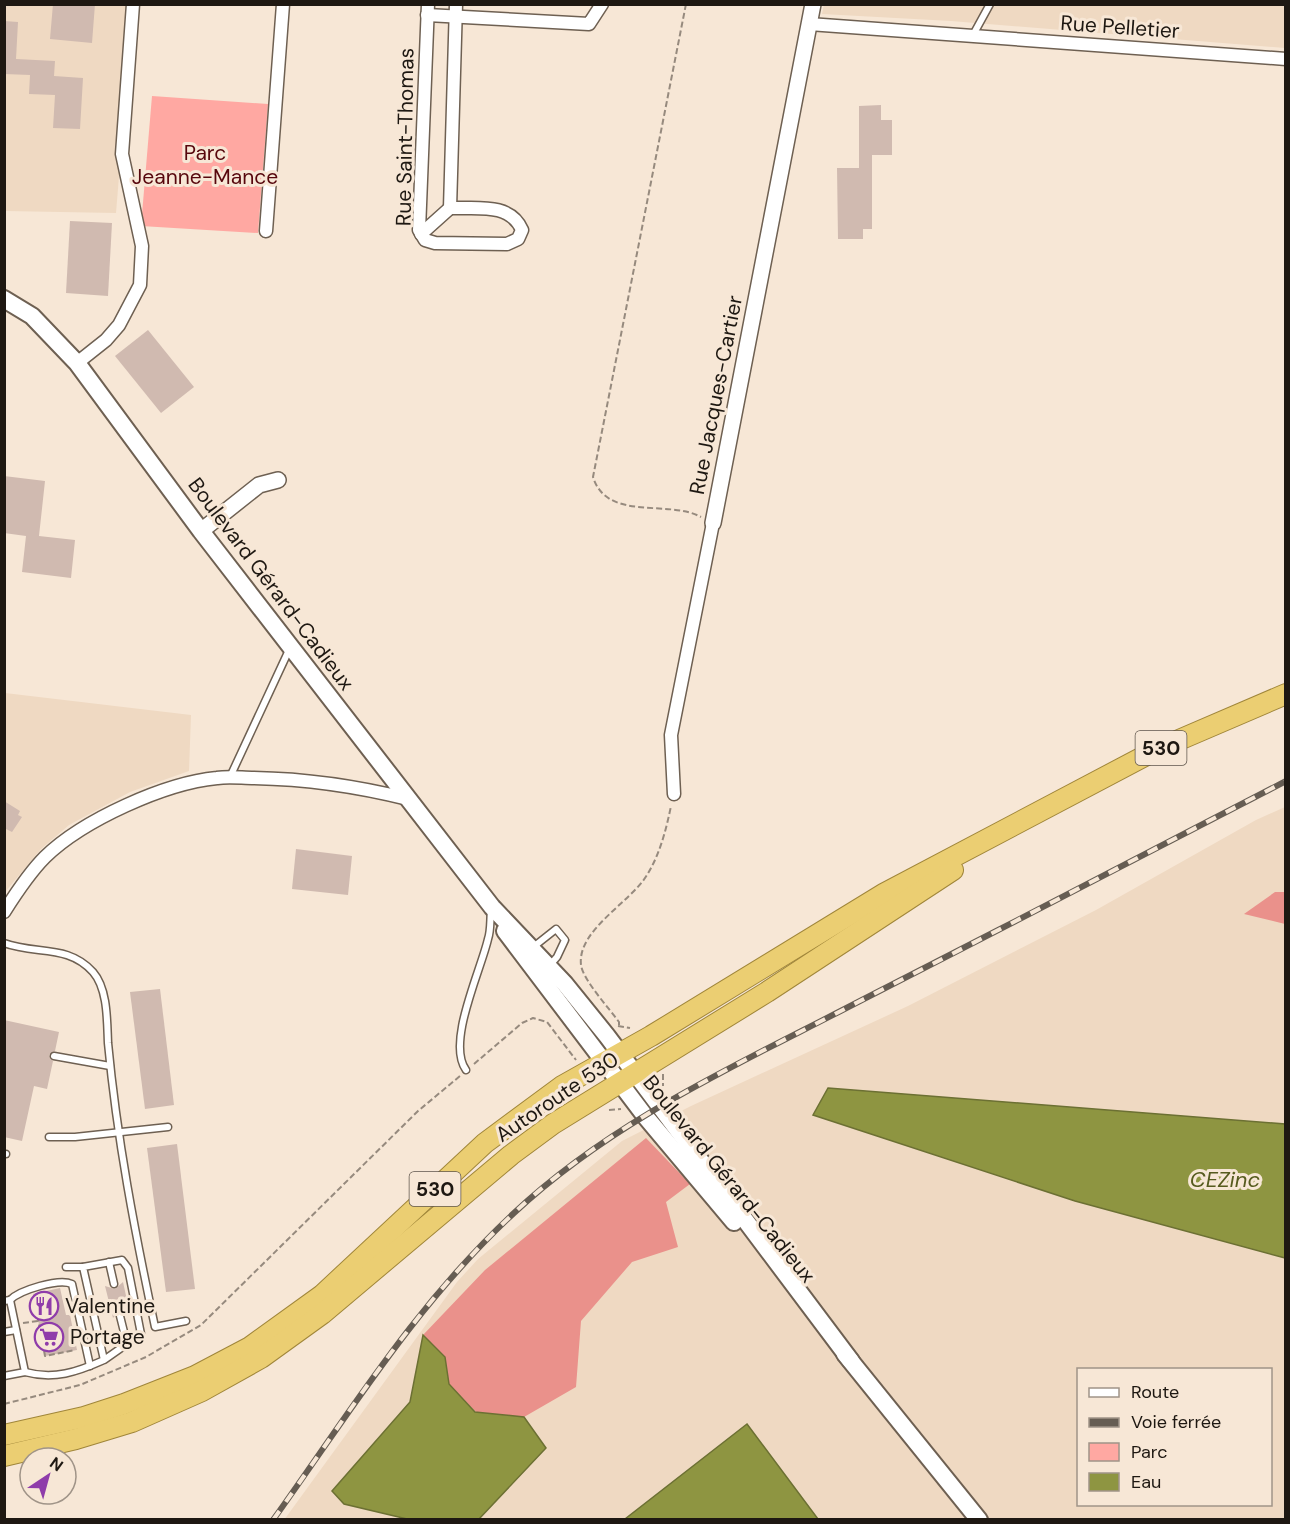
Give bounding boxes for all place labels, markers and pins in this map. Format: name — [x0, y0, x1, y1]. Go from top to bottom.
restaurant icon: Valentine — [28, 1290, 60, 1322]
place label: Valentine — [65, 1292, 155, 1320]
supermarket icon: Portage — [33, 1321, 65, 1353]
place label: Portage — [70, 1323, 145, 1351]

